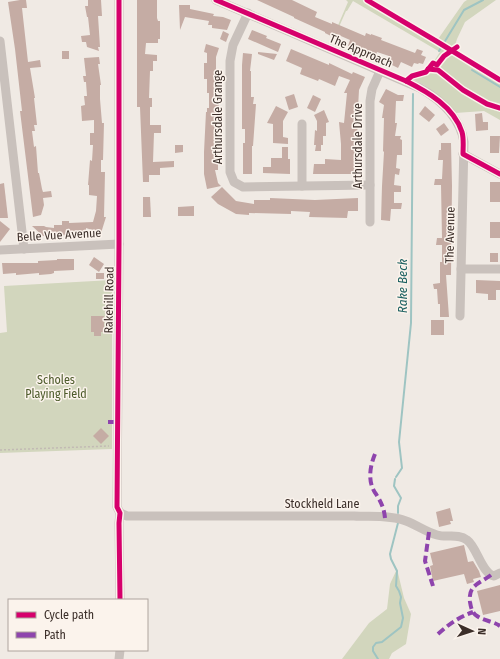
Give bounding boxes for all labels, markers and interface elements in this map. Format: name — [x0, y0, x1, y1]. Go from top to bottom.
street label: The Approach — [327, 31, 395, 71]
street label: Arthursdale Grange — [211, 70, 225, 164]
street label: Arthursdale Drive — [351, 103, 365, 189]
street label: The Avenue — [443, 206, 457, 263]
street label: Belle Vue Avenue — [16, 226, 102, 244]
water label: Rake Beck — [395, 258, 410, 313]
street label: Rakehill Road — [101, 266, 117, 334]
park label: Scholes Playing Field — [25, 373, 87, 401]
street label: Stockheld Lane — [285, 497, 359, 511]
legend — [8, 599, 148, 651]
text: Cycle path — [44, 608, 94, 622]
north arrow — [452, 611, 492, 651]
text: Path — [44, 628, 66, 642]
text: N — [475, 628, 488, 635]

